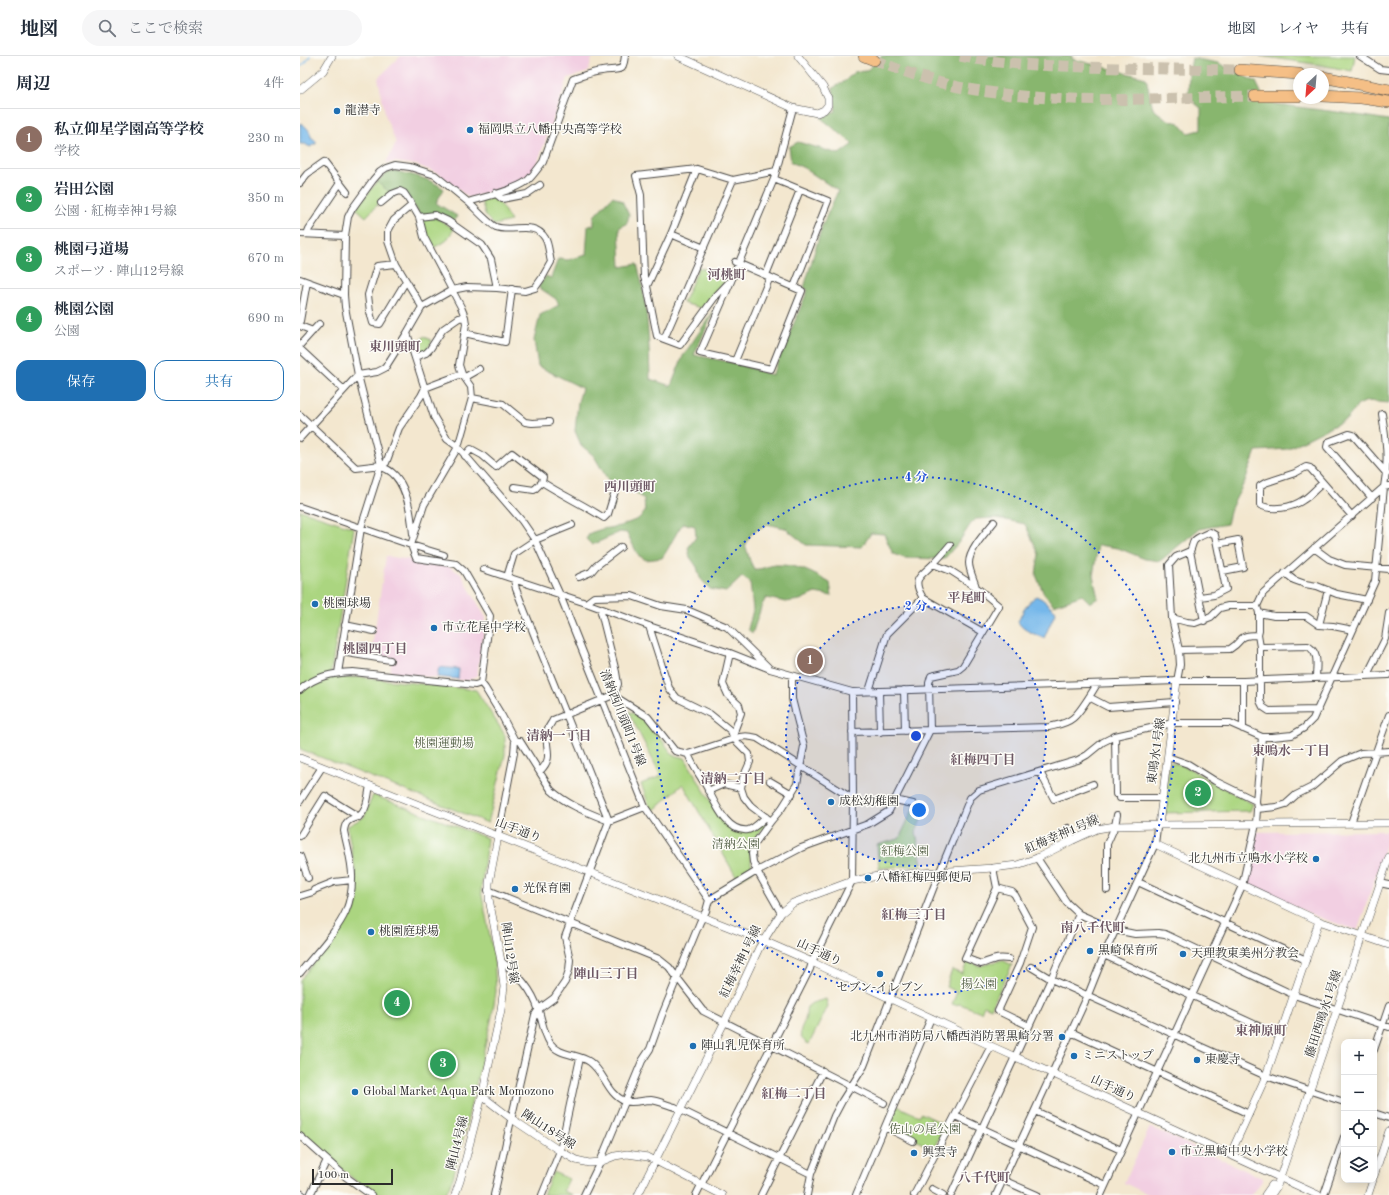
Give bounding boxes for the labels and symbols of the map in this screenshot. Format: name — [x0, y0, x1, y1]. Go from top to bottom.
north arrow — [1293, 68, 1329, 104]
place label: 龍潜寺 — [345, 103, 381, 117]
marker: 龍潜寺 — [332, 106, 342, 116]
place label: 福岡県立八幡中央高等学校 — [478, 122, 622, 136]
marker: 福岡県立八幡中央高等学校 — [465, 125, 475, 135]
district label: 河桃町 — [707, 267, 747, 282]
district label: 東川頭町 — [369, 339, 421, 354]
text: 4 分 — [905, 470, 927, 484]
district label: 西川頭町 — [604, 479, 656, 494]
district label: 平尾町 — [947, 590, 987, 605]
place label: 桃園球場 — [323, 596, 371, 610]
marker: 桃園球場 — [310, 599, 320, 609]
text: 2 分 — [905, 599, 927, 613]
place label: 市立花尾中学校 — [442, 620, 526, 634]
marker: 市立花尾中学校 — [429, 623, 439, 633]
district label: 桃園四丁目 — [342, 641, 408, 656]
pin: 1 — [797, 646, 823, 676]
street label: 清納西川頭町1号線 — [597, 667, 649, 768]
street label: 東鳴水1号線 — [1144, 717, 1168, 785]
district label: 清納一丁目 — [526, 728, 592, 743]
centre of rings — [909, 729, 923, 743]
park label: 桃園運動場 — [414, 736, 474, 750]
district label: 東鳴水一丁目 — [1252, 743, 1330, 758]
district label: 紅梅四丁目 — [950, 752, 1016, 767]
district label: 清納二丁目 — [700, 771, 766, 786]
pin: 2 — [1185, 778, 1211, 808]
place label: 成松幼稚園 — [839, 794, 899, 808]
marker: 成松幼稚園 — [826, 797, 836, 807]
your location — [909, 800, 929, 820]
street label: 紅梅幸神1号線 — [1023, 812, 1101, 856]
street label: 山手通り — [493, 815, 543, 845]
park label: 清納公園 — [712, 837, 760, 851]
park label: 紅梅公園 — [881, 844, 929, 858]
place label: 北九州市立鳴水小学校 — [1188, 851, 1308, 865]
marker: 北九州市立鳴水小学校 — [1311, 854, 1321, 864]
place label: 八幡紅梅四郵便局 — [876, 870, 972, 884]
marker: 八幡紅梅四郵便局 — [863, 873, 873, 883]
place label: 光保育園 — [523, 881, 571, 895]
marker: 光保育園 — [510, 884, 520, 894]
district label: 紅梅三丁目 — [881, 907, 947, 922]
district label: 南八千代町 — [1060, 920, 1126, 935]
street label: 陣山12号線 — [499, 921, 521, 984]
street label: 紅梅幸神1号線 — [717, 923, 764, 1000]
place label: 桃園庭球場 — [379, 924, 439, 938]
marker: 桃園庭球場 — [366, 927, 376, 937]
street label: 山手通り — [795, 936, 844, 969]
place label: 黒崎保育所 — [1098, 943, 1158, 957]
marker: 黒崎保育所 — [1085, 946, 1095, 956]
place label: 天理教東美州分教会 — [1191, 946, 1299, 960]
marker: 天理教東美州分教会 — [1178, 949, 1188, 959]
district label: 陣山三丁目 — [573, 967, 639, 981]
street label: 藤田西鳴水1号線 — [1302, 968, 1344, 1059]
marker: セブン-イレブン — [875, 969, 885, 979]
park label: 揚公園 — [961, 977, 997, 991]
place label: セブン-イレブン — [836, 981, 924, 994]
pin: 4 — [384, 988, 410, 1018]
district label: 東神原町 — [1235, 1023, 1287, 1038]
place label: 北九州市消防局八幡西消防署黒崎分署 — [850, 1029, 1054, 1043]
marker: 北九州市消防局八幡西消防署黒崎分署 — [1057, 1032, 1067, 1042]
place label: 陣山乳児保育所 — [701, 1038, 785, 1052]
marker: 陣山乳児保育所 — [688, 1041, 698, 1051]
pin: 3 — [430, 1049, 456, 1079]
place label: ミニストップ — [1082, 1049, 1154, 1062]
marker: ミニストップ — [1069, 1051, 1079, 1061]
place label: 東慶寺 — [1205, 1052, 1241, 1066]
marker: 東慶寺 — [1192, 1055, 1202, 1065]
street label: 山手通り — [1089, 1072, 1138, 1105]
place label: Global Market Aqua Park Momozono — [363, 1086, 554, 1098]
district label: 紅梅二丁目 — [761, 1086, 827, 1101]
marker: Global Market Aqua Park Momozono — [350, 1087, 360, 1097]
street label: 陣山18号線 — [519, 1106, 578, 1152]
street label: 陣山4号線 — [444, 1114, 470, 1171]
park label: 佐山の尾公園 — [889, 1122, 961, 1136]
place label: 市立黒崎中央小学校 — [1180, 1144, 1288, 1158]
place label: 興雲寺 — [922, 1145, 958, 1159]
marker: 市立黒崎中央小学校 — [1167, 1147, 1177, 1157]
marker: 興雲寺 — [909, 1148, 919, 1158]
scale bar — [312, 1167, 393, 1186]
district label: 八千代町 — [958, 1170, 1010, 1185]

